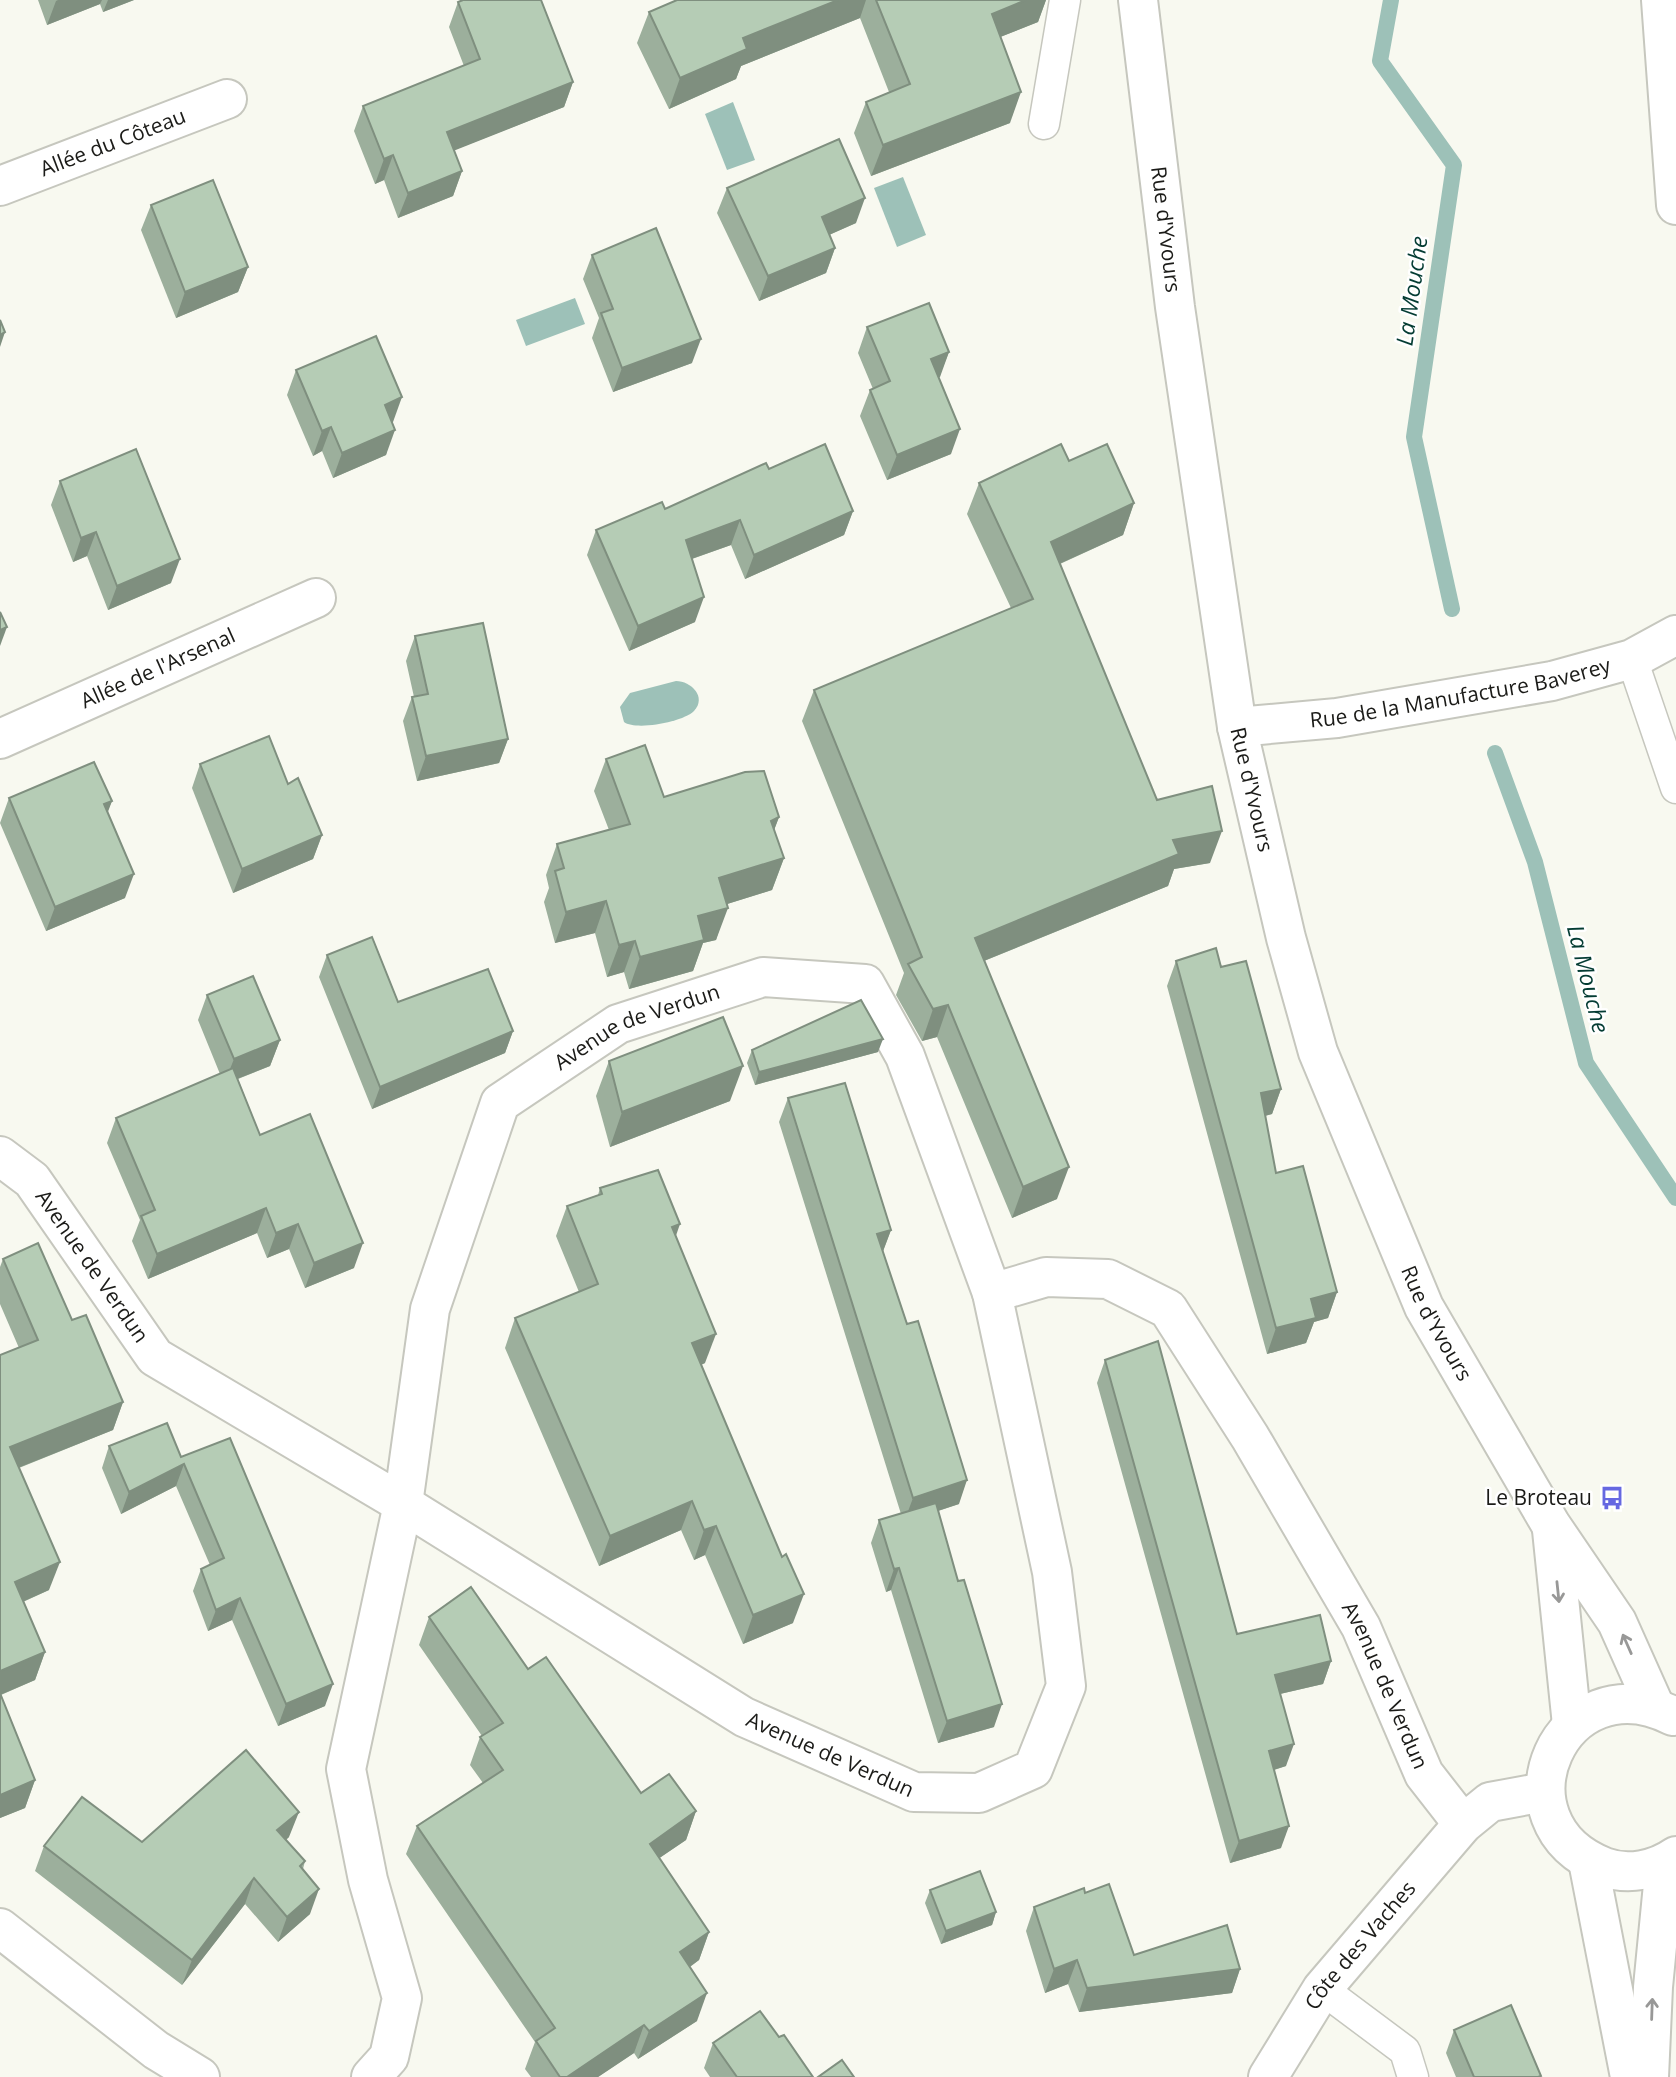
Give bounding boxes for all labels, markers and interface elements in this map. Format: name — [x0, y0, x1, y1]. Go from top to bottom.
street label: Allée du Côteau — [36, 101, 190, 182]
street label: Rue d'Yvours — [1145, 165, 1188, 294]
water label: La Mouche — [1387, 234, 1435, 348]
street label: Allée de l'Arsenal — [76, 621, 239, 714]
street label: Rue de la Manufacture Baverey — [1309, 650, 1614, 733]
street label: Rue d'Yvours — [1225, 724, 1281, 854]
water label: La Mouche — [1560, 921, 1618, 1036]
street label: Avenue de Verdun — [548, 977, 723, 1076]
street label: Avenue de Verdun — [30, 1184, 156, 1348]
street label: Rue d'Yvours — [1395, 1261, 1479, 1386]
place label: Le Broteau — [1485, 1483, 1592, 1511]
bus stop icon: Le Broteau — [1598, 1484, 1626, 1512]
one-way arrow — [1552, 1581, 1565, 1603]
street label: Avenue de Verdun — [1336, 1596, 1435, 1773]
one-way arrow — [1620, 1634, 1633, 1655]
street label: Avenue de Verdun — [742, 1705, 919, 1803]
street label: Côte des Vaches — [1298, 1875, 1421, 2015]
one-way arrow — [1646, 1998, 1659, 2021]

